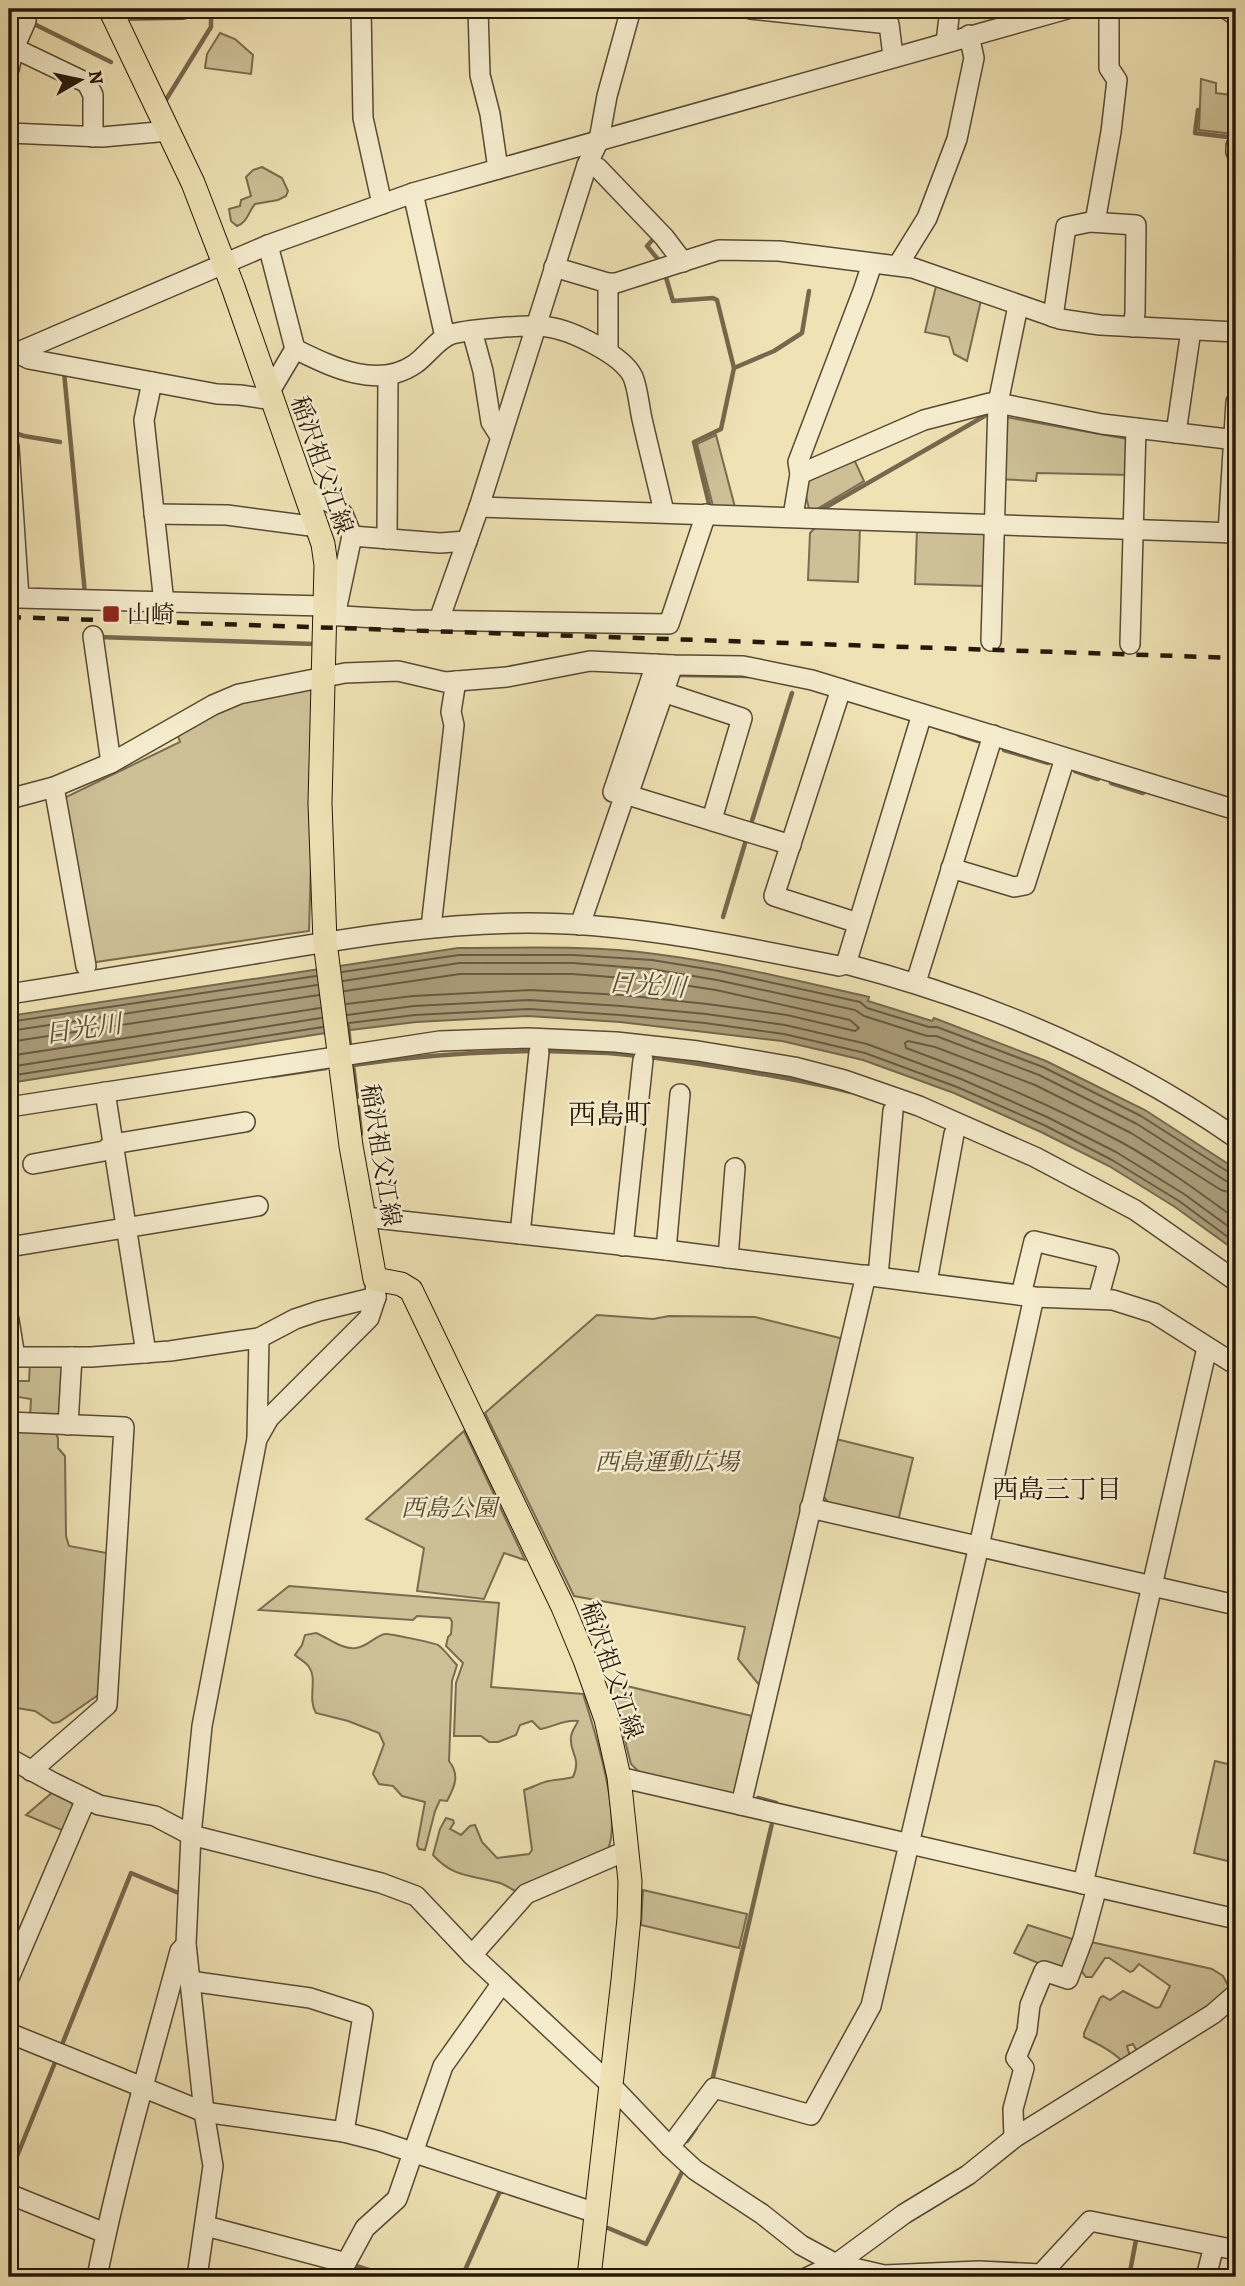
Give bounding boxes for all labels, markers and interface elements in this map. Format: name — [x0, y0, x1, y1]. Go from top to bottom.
north arrow — [46, 46, 116, 116]
text: N — [82, 69, 110, 87]
street label: 稲沢祖父江線 — [283, 392, 361, 538]
place label: 山崎 — [127, 598, 175, 630]
marker: 山崎 — [101, 604, 121, 624]
water label: 日光川 — [607, 965, 690, 1005]
water label: 日光川 — [42, 1006, 127, 1052]
street label: 稲沢祖父江線 — [354, 1081, 408, 1229]
district label: 西島町 — [568, 1096, 652, 1134]
park label: 西島運動広場 — [595, 1446, 741, 1478]
district label: 西島三丁目 — [992, 1472, 1122, 1507]
park label: 西島公園 — [401, 1492, 501, 1524]
street label: 稲沢祖父江線 — [573, 1597, 651, 1743]

